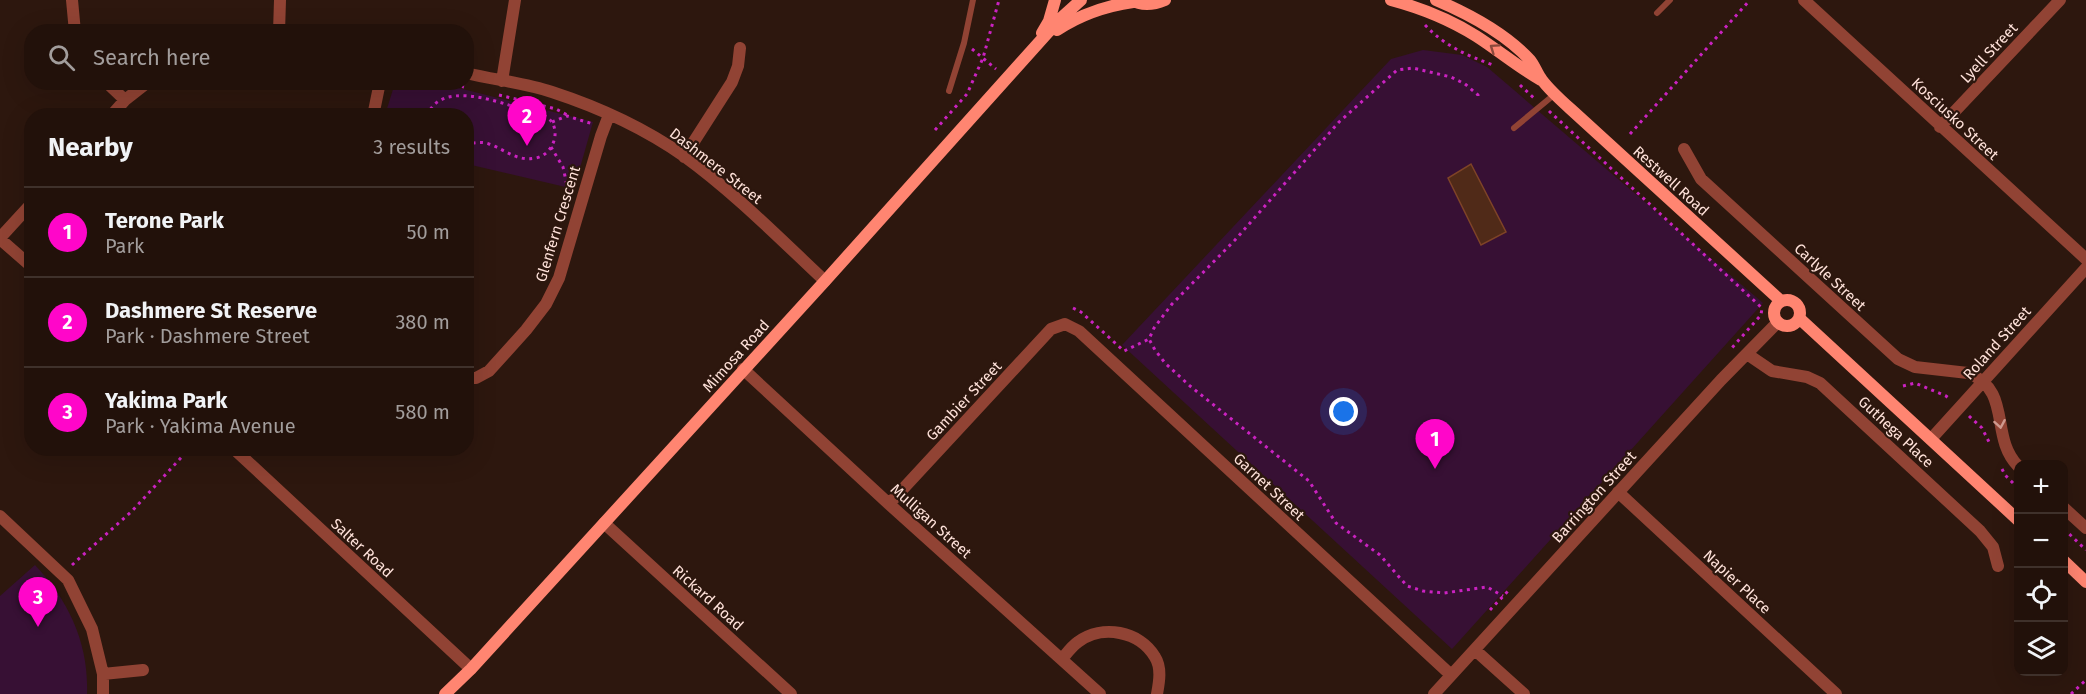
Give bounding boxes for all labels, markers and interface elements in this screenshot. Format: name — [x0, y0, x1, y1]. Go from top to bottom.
street label: Lyell Street — [1957, 19, 2022, 87]
search box — [24, 24, 474, 90]
icon: search — [45, 41, 78, 74]
text: Search here — [93, 44, 211, 71]
one-way arrow — [1489, 44, 1500, 55]
street label: Kosciusko Street — [1908, 74, 2003, 164]
pin: 2 — [508, 96, 546, 146]
street label: Dashmere Street — [666, 124, 766, 208]
text: Nearby — [48, 132, 133, 163]
text: 3 results — [373, 135, 450, 159]
street label: Restwell Road — [1629, 142, 1713, 220]
street label: Glenfern Crescent — [532, 163, 584, 284]
text: Terone Park — [105, 207, 224, 234]
text: 1 — [63, 220, 72, 244]
text: 50 m — [406, 220, 450, 244]
text: Park — [105, 234, 144, 258]
street label: Carlyle Street — [1791, 239, 1870, 315]
text: Dashmere St Reserve — [105, 297, 317, 324]
street label: Roland Street — [1959, 302, 2035, 383]
text: 2 — [62, 310, 73, 334]
text: 380 m — [395, 310, 450, 334]
street label: Mimosa Road — [699, 316, 773, 396]
text: Park · Dashmere Street — [105, 324, 310, 348]
street label: Gambier Street — [923, 357, 1006, 445]
text: Yakima Park — [105, 387, 228, 414]
street label: Guthega Place — [1855, 393, 1937, 471]
your location — [1329, 397, 1358, 426]
text: 3 — [62, 400, 73, 424]
text: 580 m — [395, 400, 450, 424]
text: Park · Yakima Avenue — [105, 414, 296, 438]
one-way arrow — [1993, 418, 2006, 428]
pin: 1 — [1416, 420, 1454, 469]
street label: Barrington Street — [1548, 447, 1640, 547]
street label: Garnet Street — [1230, 450, 1309, 525]
map controls — [2014, 460, 2068, 676]
button: + — [2014, 460, 2068, 514]
street label: Mulligan Street — [887, 480, 976, 562]
button: − — [2014, 514, 2068, 568]
street label: Salter Road — [327, 515, 397, 581]
street label: Napier Place — [1700, 546, 1774, 618]
street label: Rickard Road — [669, 562, 747, 634]
button: locate — [2014, 568, 2068, 622]
pin: 3 — [18, 578, 57, 627]
button: layers — [2014, 622, 2068, 676]

